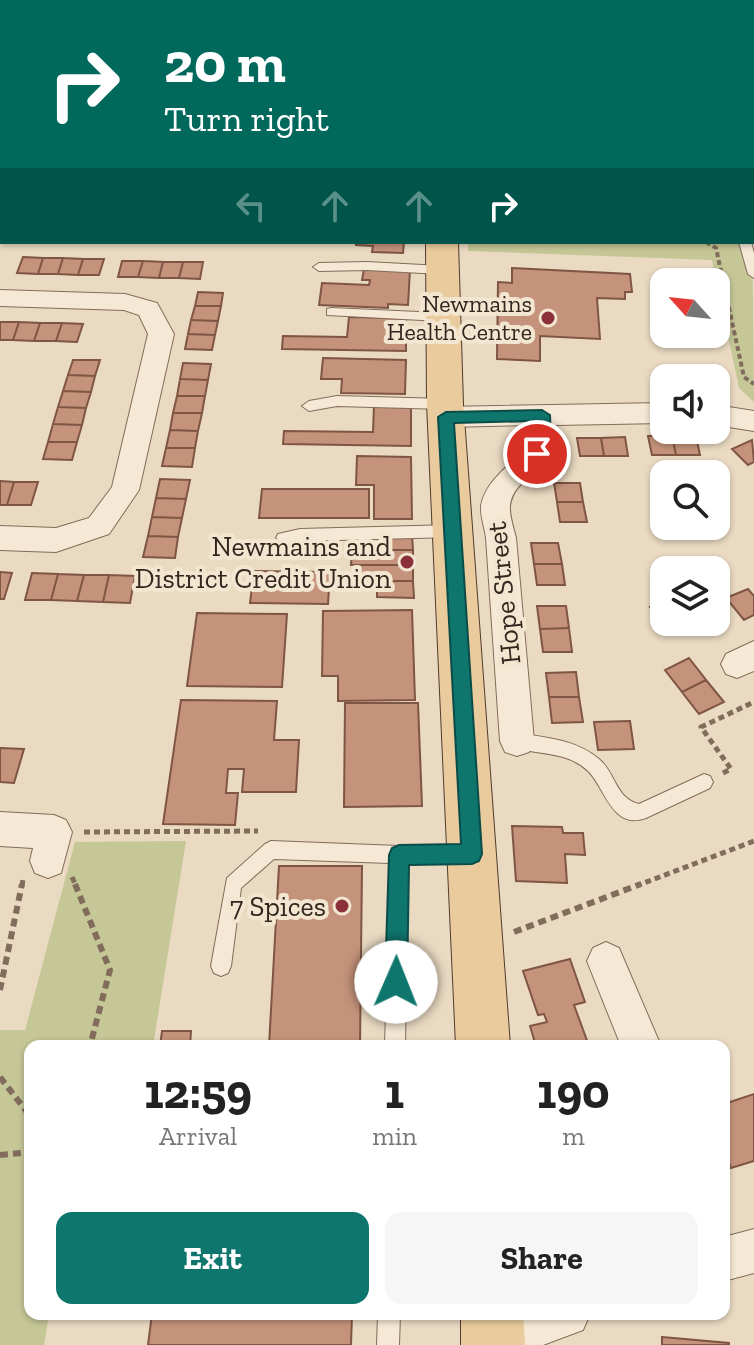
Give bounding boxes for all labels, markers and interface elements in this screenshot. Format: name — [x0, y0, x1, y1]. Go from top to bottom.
text: 20 m — [164, 29, 286, 96]
icon: right — [32, 32, 136, 136]
text: Turn right — [164, 97, 329, 140]
icon: left — [229, 184, 273, 228]
icon: ahead — [313, 184, 357, 228]
icon: ahead — [397, 184, 441, 228]
icon: right — [481, 184, 525, 228]
north arrow — [650, 268, 730, 348]
map controls — [650, 268, 730, 636]
place label: Newmains Health Centre — [387, 289, 532, 346]
marker: Newmains Health Centre — [539, 309, 557, 327]
button: sound — [650, 364, 730, 444]
pin — [503, 420, 571, 488]
icon: arrive — [515, 432, 559, 476]
button: search — [650, 460, 730, 540]
street label: Hope Street — [480, 519, 527, 666]
place label: Newmains and District Credit Union — [135, 530, 391, 595]
marker: Newmains and District Credit Union — [398, 553, 416, 571]
button: layers — [650, 556, 730, 636]
place label: 7 Spices — [230, 890, 326, 923]
marker: 7 Spices — [333, 897, 351, 915]
position arrow — [354, 940, 438, 1024]
text: 12:59 — [144, 1063, 252, 1120]
text: 1 — [385, 1063, 404, 1120]
text: 190 — [537, 1063, 610, 1120]
text: Arrival — [159, 1120, 237, 1152]
text: min — [372, 1120, 417, 1152]
text: m — [562, 1120, 585, 1152]
button: Exit — [56, 1212, 369, 1304]
button: Share — [385, 1212, 698, 1304]

